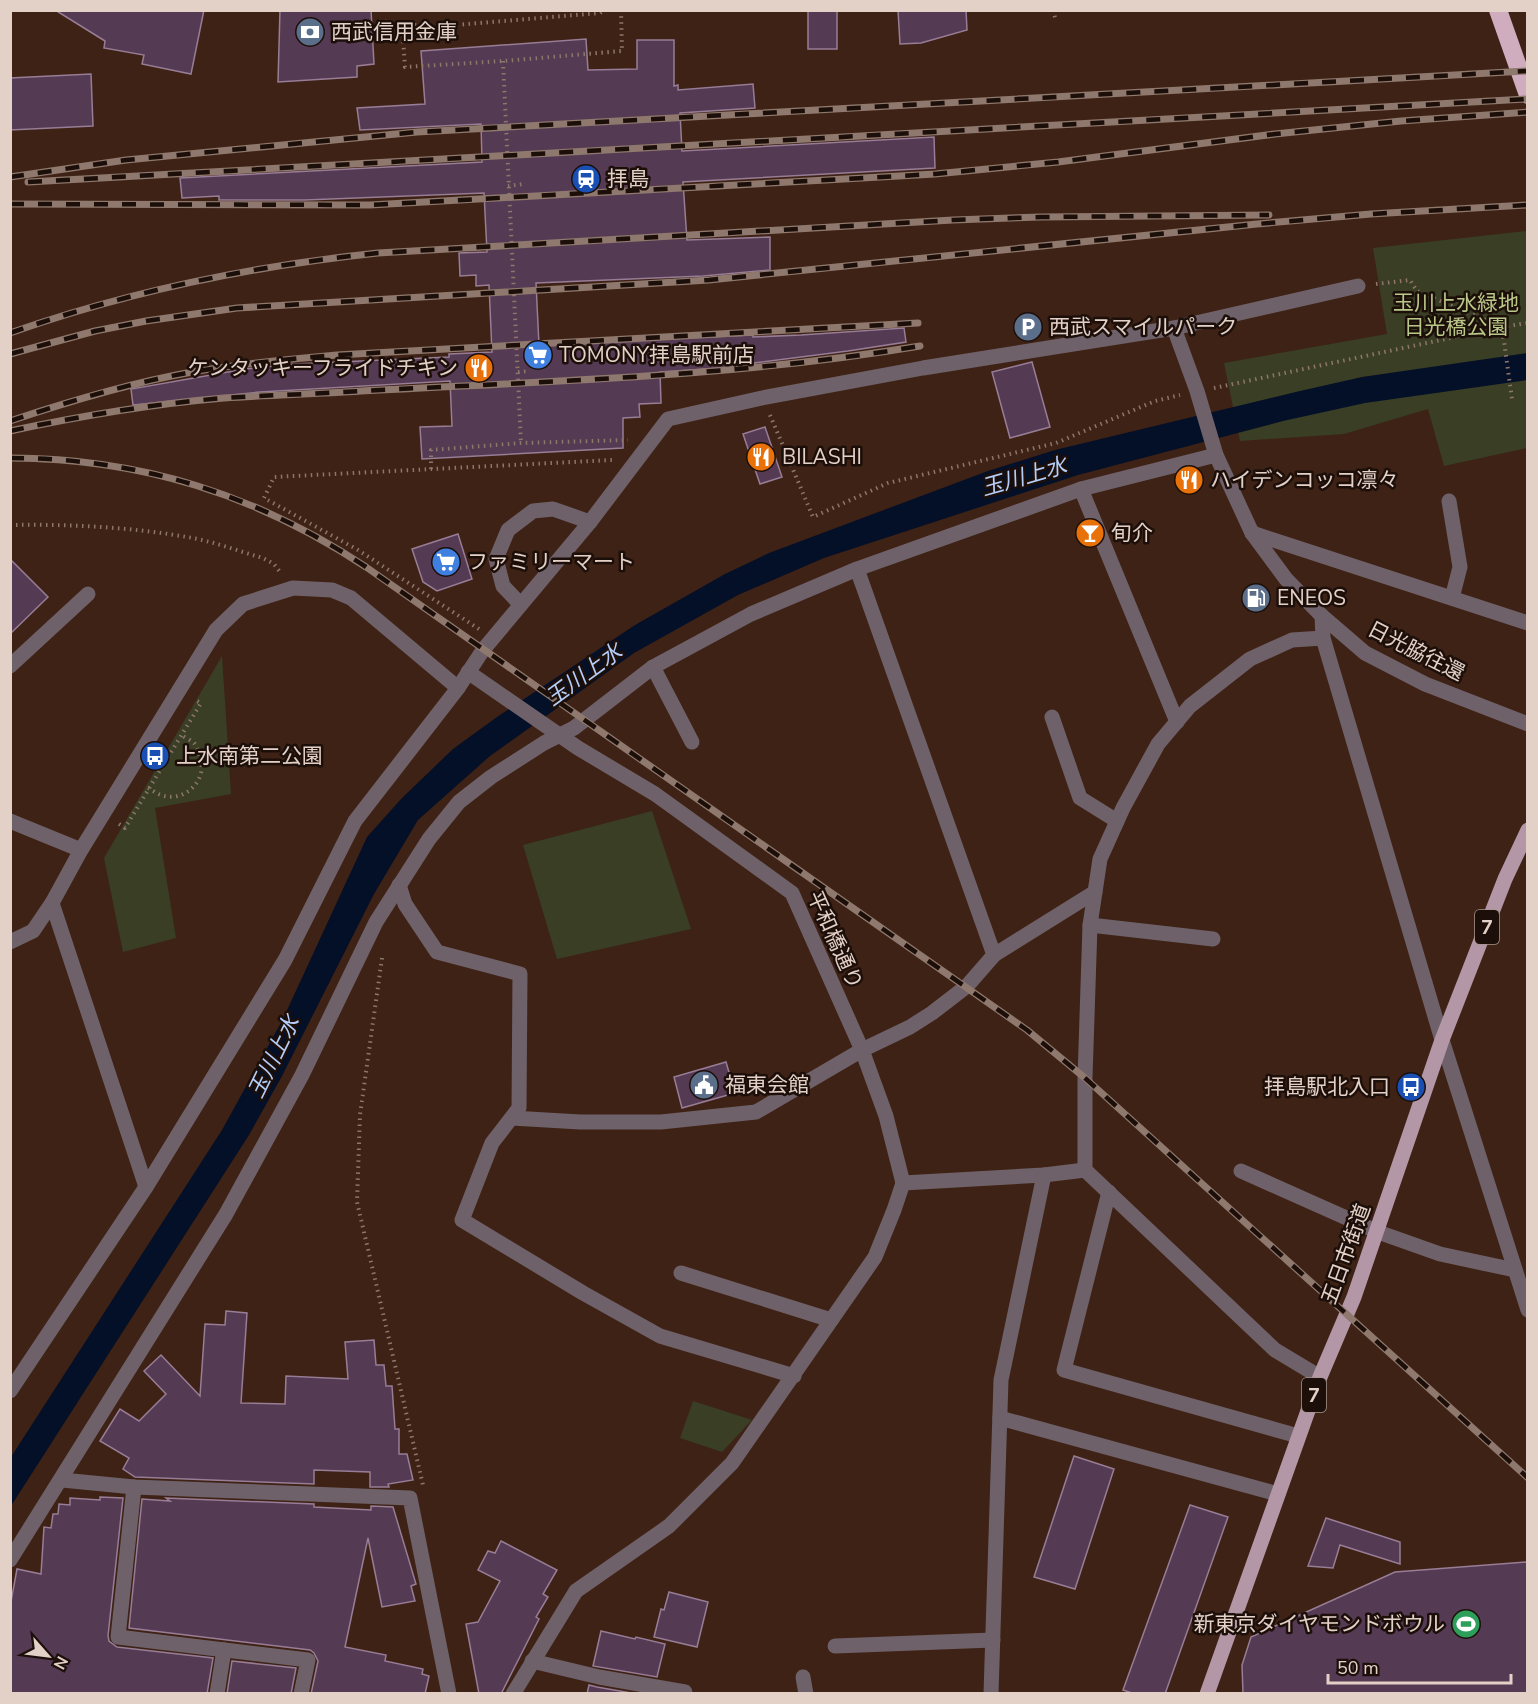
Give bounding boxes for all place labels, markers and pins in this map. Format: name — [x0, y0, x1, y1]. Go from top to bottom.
bank icon: 西武信用金庫 — [294, 16, 326, 48]
place label: 西武信用金庫 — [331, 18, 457, 46]
station icon: 拝島 — [570, 163, 602, 195]
place label: 拝島 — [607, 165, 649, 193]
parking icon: 西武スマイルパーク — [1012, 311, 1044, 343]
place label: 西武スマイルパーク — [1049, 313, 1237, 341]
supermarket icon: TOMONY拝島駅前店 — [522, 339, 554, 371]
place label: TOMONY拝島駅前店 — [559, 341, 754, 369]
restaurant icon: ケンタッキーフライドチキン — [463, 352, 495, 384]
place label: ケンタッキーフライドチキン — [188, 354, 458, 382]
restaurant icon: BILASHI — [745, 441, 777, 473]
place label: BILASHI — [782, 443, 862, 471]
restaurant icon: ハイデンコッコ凛々 — [1173, 464, 1205, 496]
place label: ハイデンコッコ凛々 — [1210, 466, 1399, 494]
bar icon: 旬介 — [1074, 517, 1106, 549]
place label: 旬介 — [1111, 519, 1153, 547]
supermarket icon: ファミリーマート — [430, 546, 462, 578]
place label: ファミリーマート — [467, 548, 635, 576]
fuel station icon: ENEOS — [1240, 582, 1272, 614]
place label: ENEOS — [1277, 584, 1346, 612]
bus stop icon: 上水南第二公園 — [139, 740, 171, 772]
place label: 上水南第二公園 — [176, 742, 323, 770]
public building icon: 福東会館 — [688, 1069, 720, 1101]
place label: 福東会館 — [725, 1071, 809, 1099]
bus stop icon: 拝島駅北入口 — [1395, 1071, 1427, 1103]
place label: 拝島駅北入口 — [1264, 1073, 1390, 1101]
sports icon: 新東京ダイヤモンドボウル — [1450, 1608, 1482, 1640]
place label: 新東京ダイヤモンドボウル — [1194, 1610, 1445, 1638]

